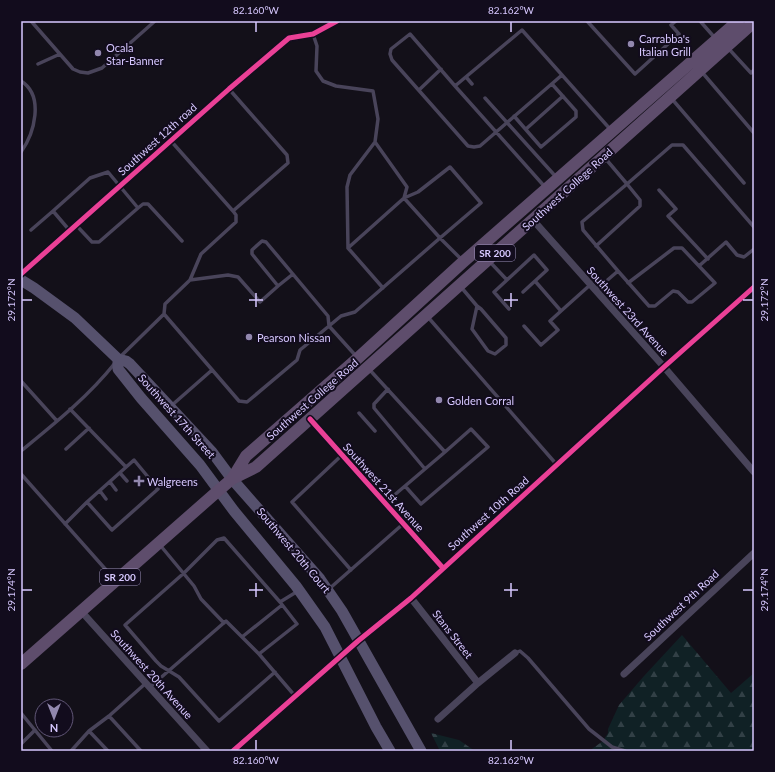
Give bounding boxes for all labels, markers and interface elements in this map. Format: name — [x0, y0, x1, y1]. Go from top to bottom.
text: 82.160°W — [233, 4, 280, 16]
text: 82.162°W — [488, 4, 535, 16]
place label: Carrabba's Italian Grill — [639, 32, 691, 58]
marker: Carrabba's Italian Grill — [626, 39, 636, 49]
place label: Ocala Star-Banner — [106, 41, 164, 67]
marker: Ocala Star-Banner — [93, 48, 103, 58]
street label: Southwest 12th road — [115, 100, 199, 178]
street label: Southwest College Road — [519, 145, 615, 233]
road number: SR 200 — [475, 245, 515, 261]
street label: Southwest 23rd Avenue — [584, 264, 672, 359]
text: 29.172°N — [5, 278, 17, 322]
text: 29.172°N — [758, 278, 770, 322]
place label: Pearson Nissan — [257, 331, 331, 344]
marker: Pearson Nissan — [244, 332, 254, 342]
street label: Southwest College Road — [263, 356, 361, 442]
street label: Southwest 17th Street — [136, 371, 218, 461]
place label: Golden Corral — [447, 394, 514, 407]
marker: Golden Corral — [434, 395, 444, 405]
street label: Southwest 21st Avenue — [341, 440, 427, 534]
street label: Southwest 10th Road — [445, 473, 531, 553]
place label: Walgreens — [147, 475, 198, 488]
marker: Walgreens — [134, 476, 144, 486]
street label: Southwest 20th Court — [254, 505, 334, 595]
street label: Southwest 9th Road — [641, 567, 721, 643]
text: 29.174°N — [5, 568, 17, 612]
text: 29.174°N — [758, 568, 770, 612]
road number: SR 200 — [100, 569, 140, 585]
street label: Stans Street — [430, 607, 476, 661]
street label: Southwest 20th Avenue — [108, 627, 196, 722]
north arrow — [34, 698, 74, 738]
text: N — [50, 722, 58, 735]
text: 82.160°W — [233, 754, 280, 766]
text: 82.162°W — [488, 754, 535, 766]

